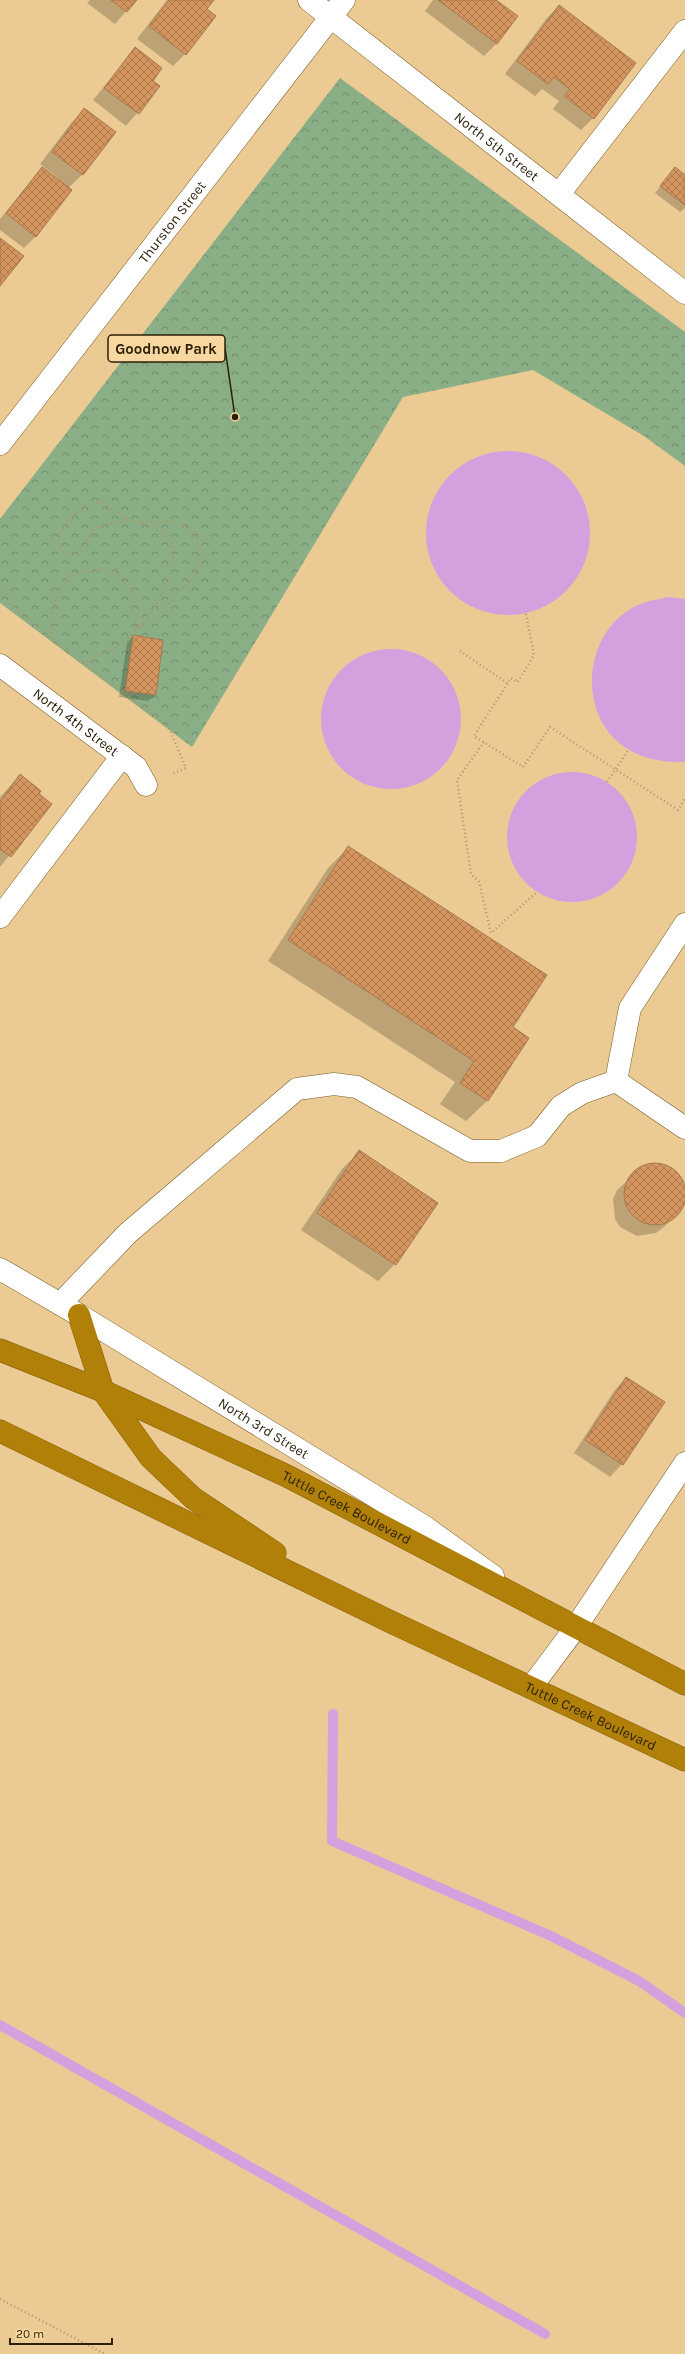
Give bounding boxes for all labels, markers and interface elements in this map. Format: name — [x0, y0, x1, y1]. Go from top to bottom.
street label: North 5th Street — [451, 108, 542, 185]
street label: Thurston Street — [135, 178, 210, 267]
callout: Goodnow Park — [108, 335, 225, 362]
text: Goodnow Park — [115, 340, 217, 358]
street label: North 4th Street — [30, 685, 122, 760]
street label: North 3rd Street — [215, 1394, 312, 1463]
street label: Tuttle Creek Boulevard — [280, 1467, 414, 1548]
street label: Tuttle Creek Boulevard — [522, 1678, 659, 1754]
scale bar — [10, 2320, 112, 2346]
text: 20 m — [16, 2327, 44, 2341]

